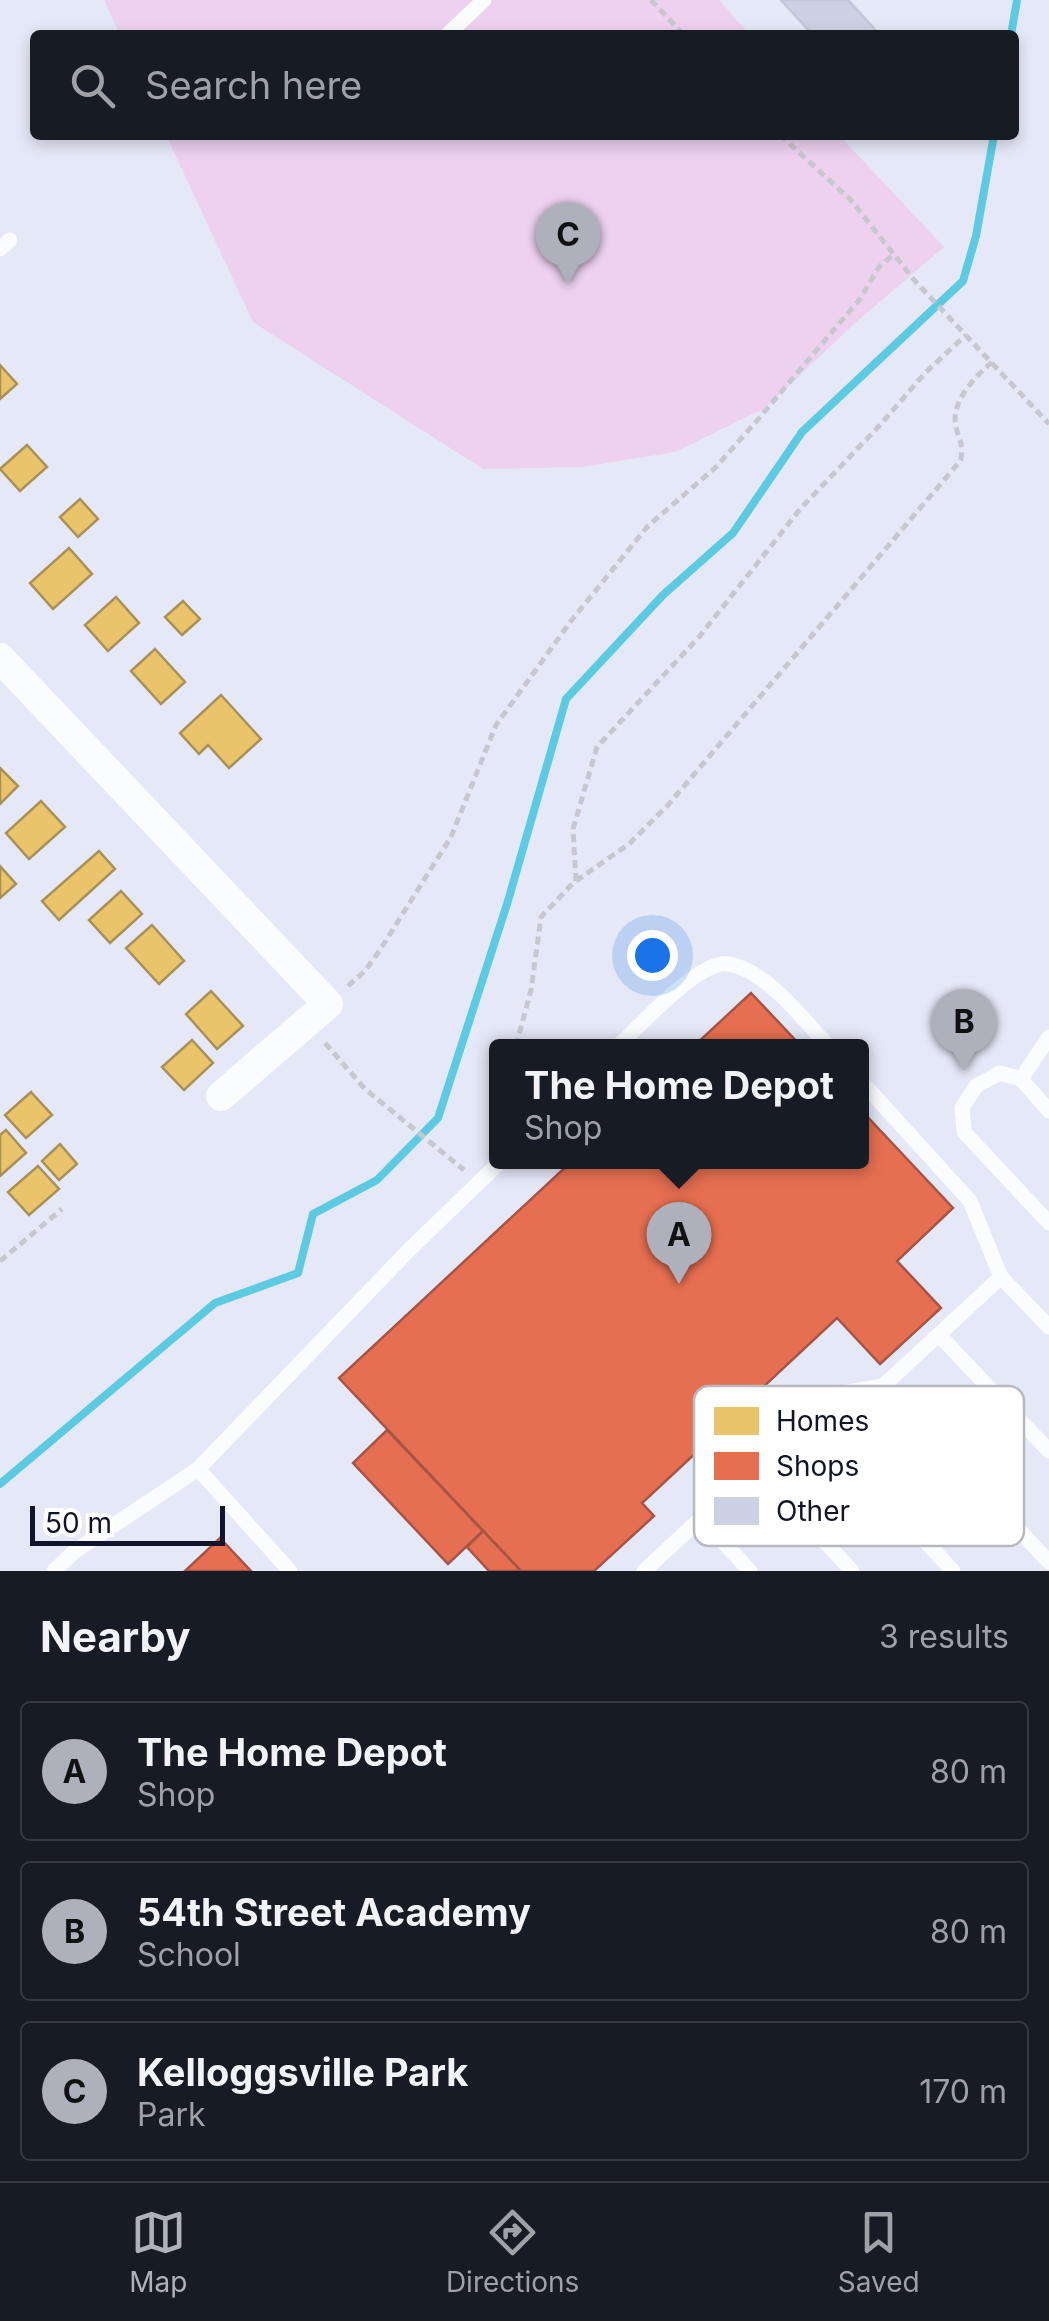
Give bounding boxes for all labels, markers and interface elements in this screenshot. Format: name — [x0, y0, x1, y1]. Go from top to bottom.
search box — [30, 30, 1019, 140]
icon: search — [65, 58, 120, 113]
text: Search here — [145, 62, 362, 108]
pin: C — [536, 202, 600, 284]
your location — [627, 930, 678, 981]
pin: B — [932, 988, 996, 1071]
popup — [489, 1039, 869, 1169]
text: The Home Depot — [524, 1062, 834, 1108]
text: Shop — [524, 1108, 602, 1147]
pin: A — [646, 1202, 712, 1284]
legend — [694, 1386, 1024, 1546]
text: Homes — [776, 1404, 869, 1438]
text: Shops — [776, 1449, 859, 1483]
text: Other — [776, 1494, 850, 1528]
scale bar — [30, 1501, 225, 1546]
text: 50 m — [45, 1506, 112, 1540]
text: Nearby — [40, 1611, 191, 1662]
text: 3 results — [879, 1617, 1009, 1656]
text: The Home Depot — [137, 1729, 447, 1775]
text: A — [63, 1752, 86, 1791]
text: 80 m — [930, 1752, 1007, 1791]
text: Shop — [137, 1775, 215, 1814]
text: 54th Street Academy — [137, 1889, 531, 1935]
text: B — [64, 1912, 85, 1951]
text: 80 m — [930, 1912, 1007, 1951]
text: School — [137, 1935, 241, 1974]
text: Kelloggsville Park — [137, 2049, 468, 2095]
text: C — [63, 2072, 86, 2111]
text: 170 m — [919, 2072, 1007, 2111]
text: Park — [137, 2095, 206, 2134]
tab: Map — [129, 2205, 187, 2299]
tab: Directions — [446, 2205, 579, 2299]
tab: Saved — [838, 2205, 920, 2299]

